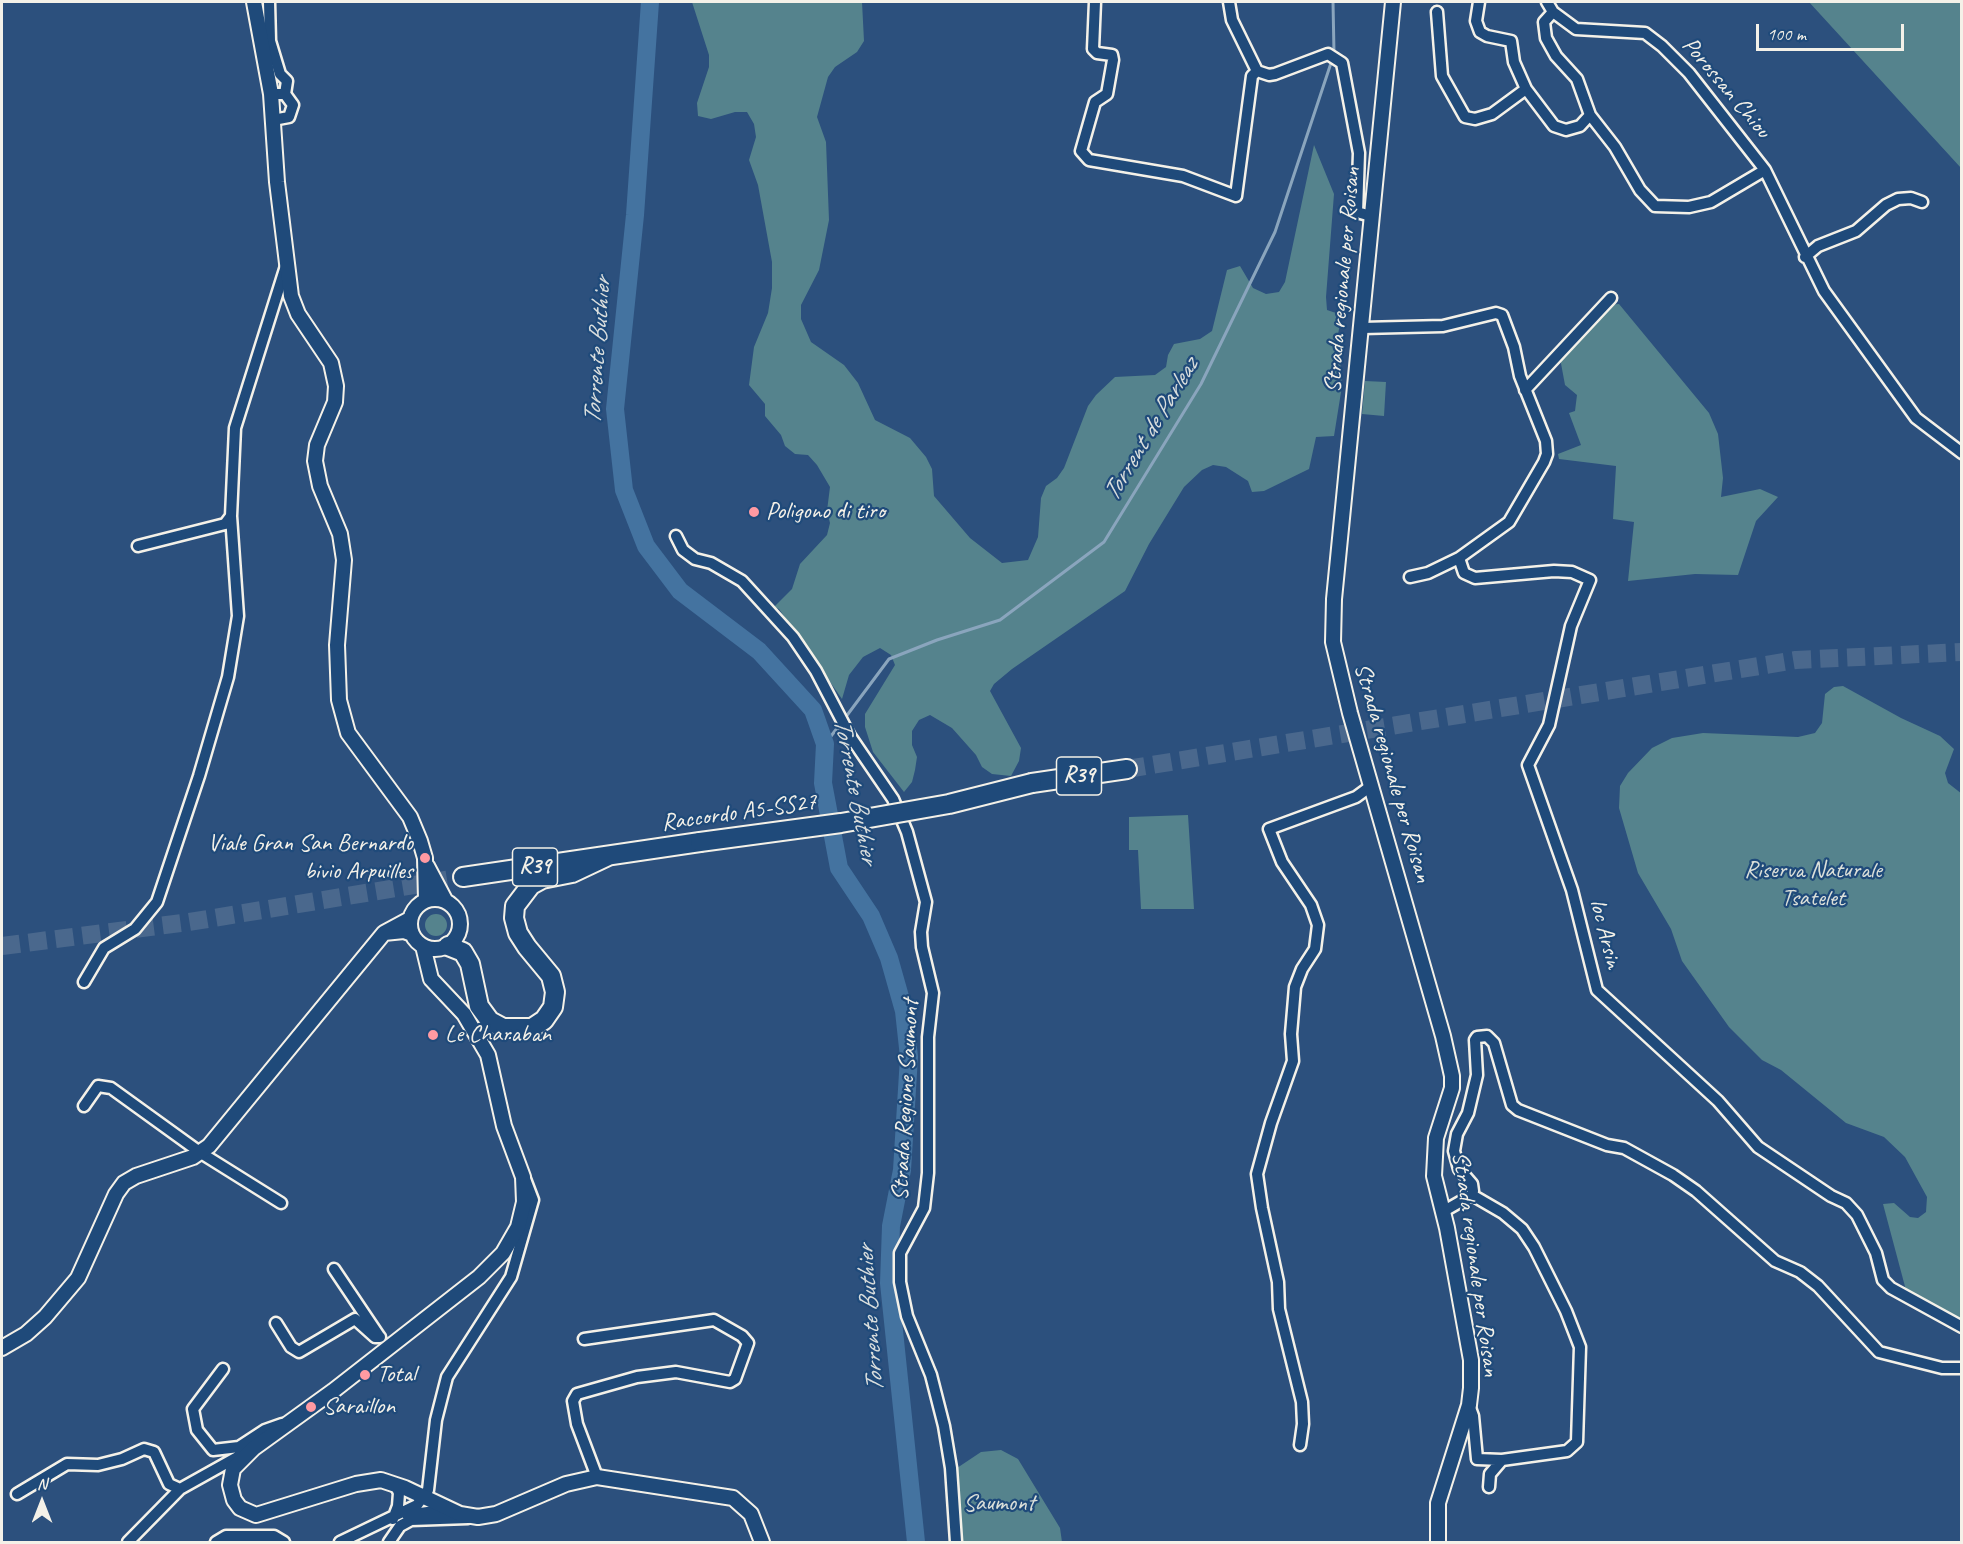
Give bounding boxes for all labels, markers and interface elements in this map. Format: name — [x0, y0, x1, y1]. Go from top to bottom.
scale bar — [1759, 12, 1908, 50]
text: 100 m — [1767, 23, 1806, 45]
street label: Porossan Chiou — [1675, 32, 1777, 144]
street label: Strada regionale per Roisan — [1319, 166, 1367, 394]
water label: Torrente Buthier — [577, 276, 619, 426]
water label: Torrent de Parleaz — [1096, 353, 1206, 507]
place label: Poligono di tiro — [766, 498, 885, 526]
marker: Poligono di tiro — [747, 505, 761, 519]
street label: Strada regionale per Roisan — [1347, 660, 1437, 886]
water label: Torrente Buthier — [826, 716, 884, 866]
road number: R39 — [1056, 757, 1102, 795]
street label: Raccordo A5-SS27 — [660, 788, 818, 838]
place label: Viale Gran San Bernardo bivio Arpuilles — [208, 830, 413, 886]
road number: R39 — [512, 848, 558, 886]
marker: Viale Gran San Bernardo bivio Arpuilles — [418, 851, 432, 865]
park label: Riserva Naturale Tsatelet — [1744, 857, 1882, 913]
street label: loc Arsin — [1582, 896, 1628, 972]
street label: Strada Regione Saumont — [886, 998, 926, 1202]
place label: Le Charaban — [445, 1021, 551, 1049]
marker: Le Charaban — [426, 1028, 440, 1042]
street label: Strada regionale per Roisan — [1445, 1150, 1505, 1378]
water label: Torrente Buthier — [850, 1244, 892, 1394]
place label: Total — [377, 1361, 416, 1389]
marker: Total — [358, 1368, 372, 1382]
place label: Saraillon — [323, 1393, 395, 1421]
marker: Saraillon — [304, 1400, 318, 1414]
north arrow — [12, 1472, 72, 1532]
text: N — [37, 1474, 47, 1494]
park label: Saumont — [963, 1490, 1035, 1518]

